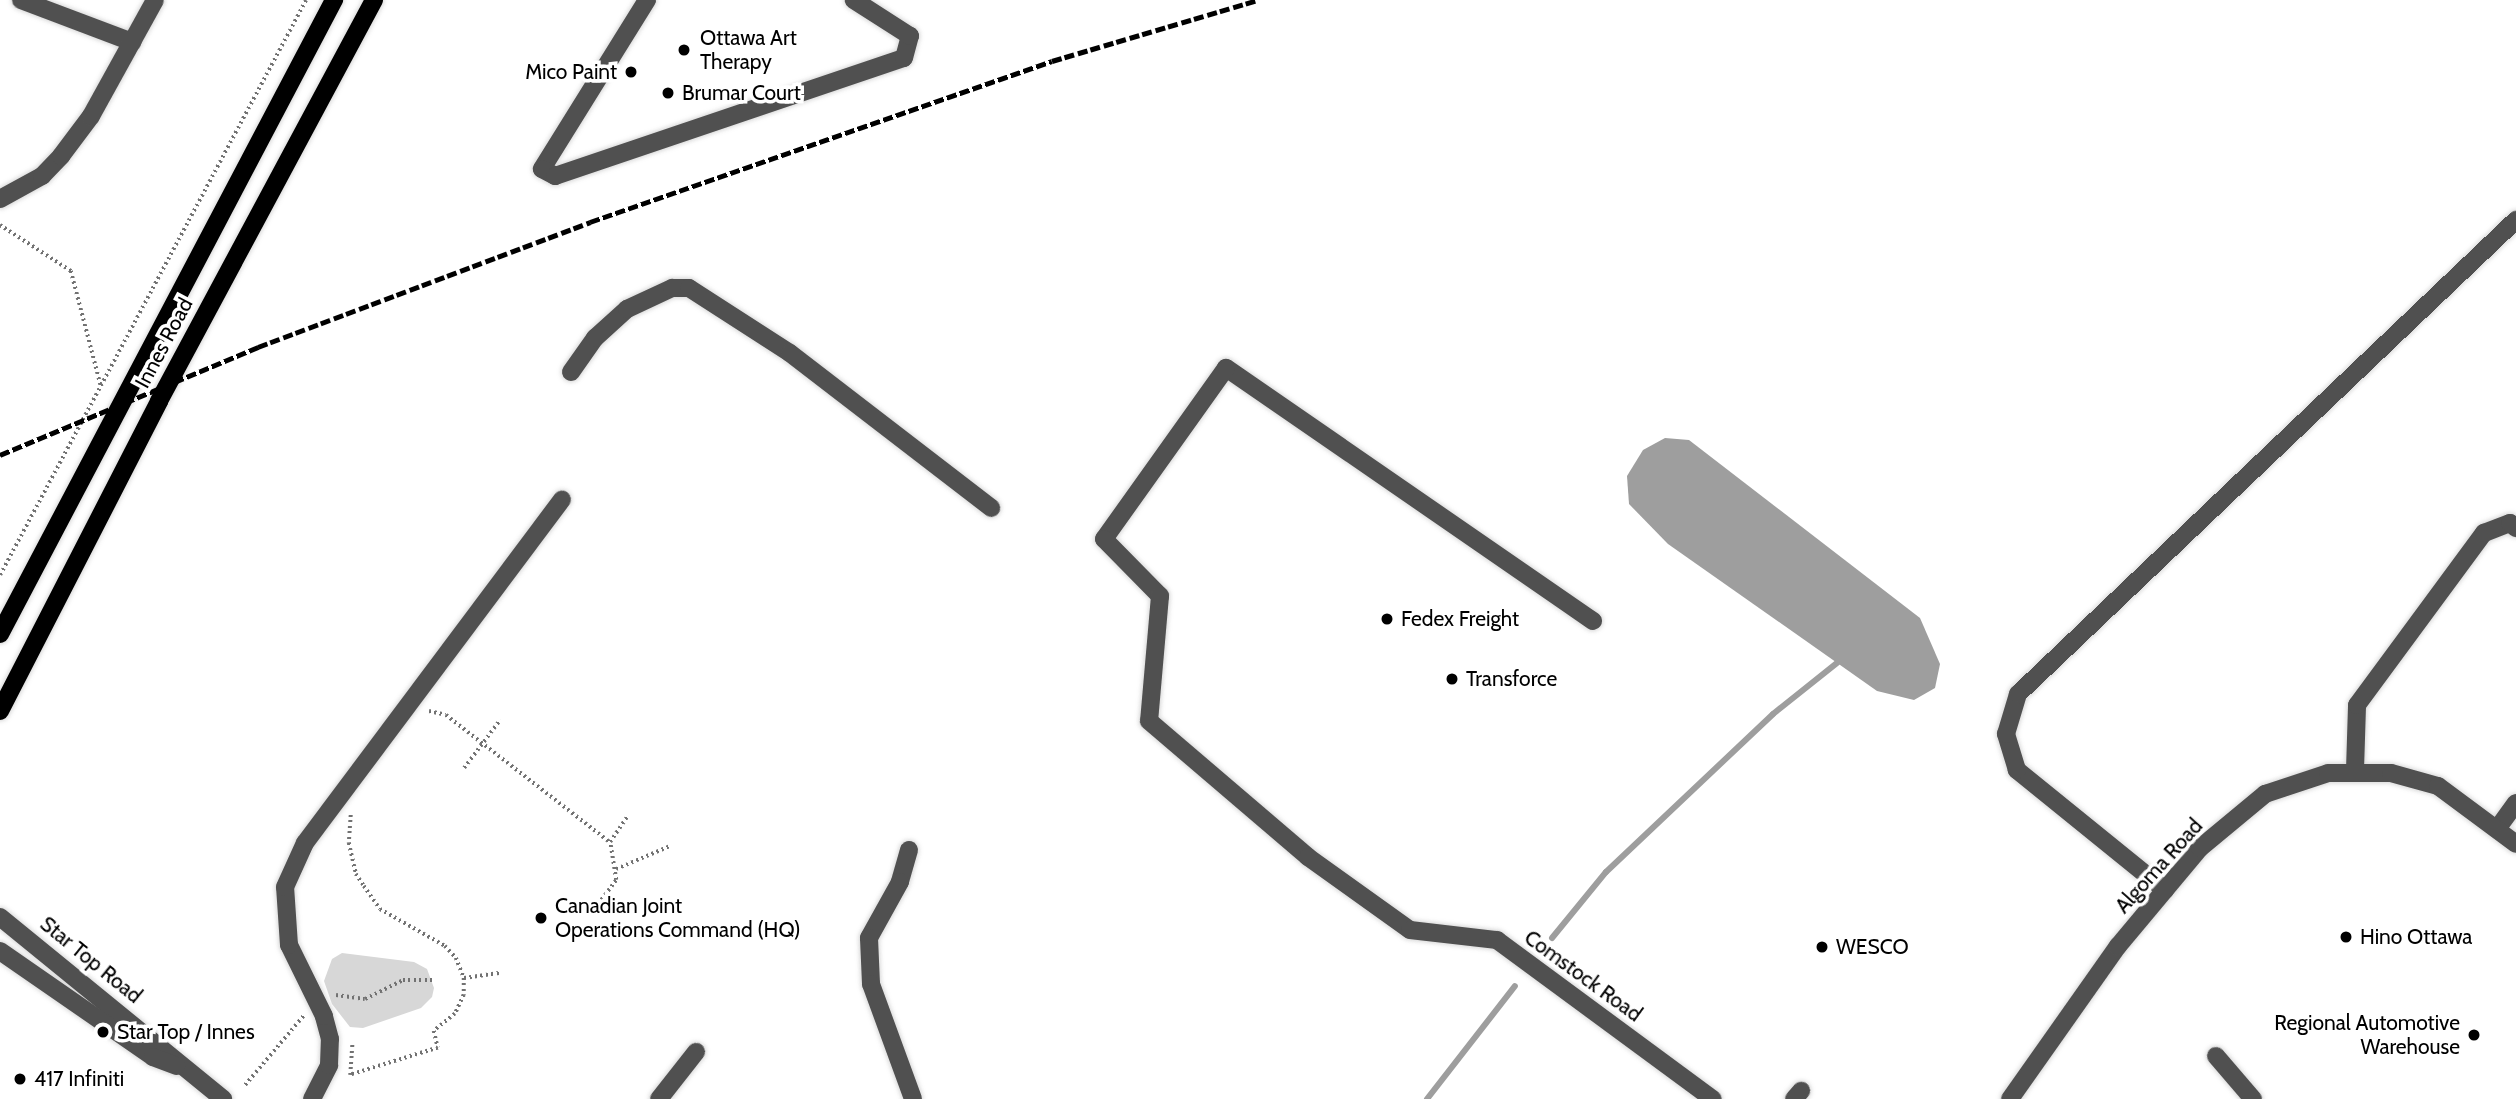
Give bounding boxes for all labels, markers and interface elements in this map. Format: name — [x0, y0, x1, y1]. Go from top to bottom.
place label: Ottawa Art Therapy — [700, 25, 797, 75]
marker: Ottawa Art Therapy — [674, 40, 694, 60]
place label: Mico Paint — [525, 59, 617, 85]
marker: Mico Paint — [623, 64, 639, 80]
place label: Brumar Court — [682, 80, 801, 106]
marker: Brumar Court — [660, 85, 676, 101]
street label: Innes Road — [130, 294, 198, 392]
place label: Fedex Freight — [1401, 606, 1519, 632]
marker: Fedex Freight — [1379, 611, 1395, 627]
place label: Transforce — [1466, 666, 1557, 692]
marker: Transforce — [1444, 671, 1460, 687]
street label: Algoma Road — [2110, 814, 2208, 918]
place label: Canadian Joint Operations Command (HQ) — [555, 893, 801, 943]
marker: Canadian Joint Operations Command (HQ) — [533, 910, 549, 926]
street label: Star Top Road — [35, 911, 147, 1009]
place label: Hino Ottawa — [2360, 924, 2472, 950]
street label: Comstock Road — [1519, 925, 1647, 1027]
marker: Hino Ottawa — [2338, 929, 2354, 945]
place label: WESCO — [1836, 934, 1909, 960]
marker: WESCO — [1814, 939, 1830, 955]
place label: Regional Automotive Warehouse — [2274, 1010, 2460, 1060]
place label: Star Top / Innes — [117, 1019, 255, 1045]
marker: Star Top / Innes — [95, 1024, 111, 1040]
marker: Regional Automotive Warehouse — [2466, 1027, 2482, 1043]
place label: 417 Infiniti — [34, 1066, 124, 1092]
marker: 417 Infiniti — [12, 1071, 28, 1087]

